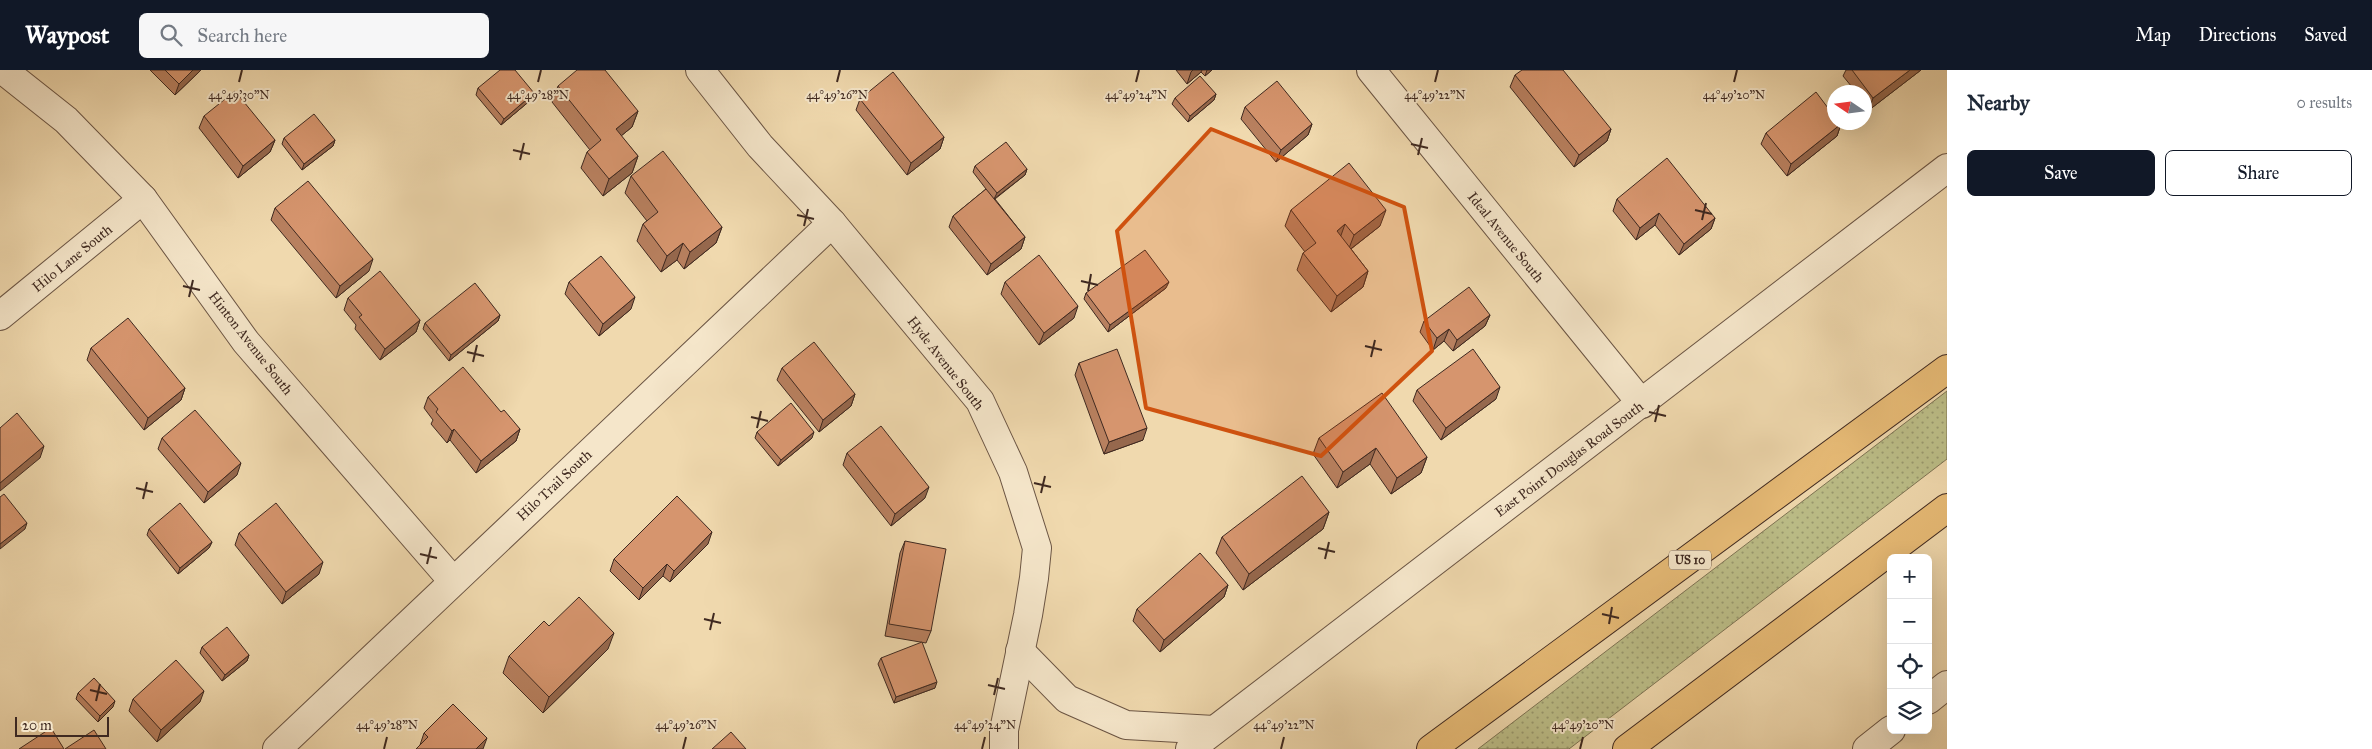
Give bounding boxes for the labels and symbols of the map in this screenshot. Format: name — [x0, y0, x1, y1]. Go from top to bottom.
north arrow — [1827, 85, 1872, 130]
text: 44°49'30"N — [208, 88, 270, 102]
text: 44°49'28"N — [507, 88, 569, 102]
text: 44°49'26"N — [806, 88, 868, 102]
text: 44°49'24"N — [1105, 88, 1167, 102]
text: 44°49'22"N — [1404, 88, 1466, 102]
text: 44°49'20"N — [1703, 88, 1765, 102]
street label: Ideal Avenue South — [1464, 189, 1548, 286]
street label: Hilo Lane South — [29, 221, 116, 296]
street label: Hinton Avenue South — [205, 288, 296, 399]
street label: Hyde Avenue South — [904, 313, 988, 414]
street label: East Point Douglas Road South — [1492, 398, 1647, 521]
street label: Hilo Trail South — [513, 446, 596, 524]
road number: US 10 — [1669, 550, 1711, 570]
scale bar — [15, 714, 109, 737]
text: 44°49'28"N — [356, 718, 418, 732]
text: 44°49'26"N — [655, 718, 717, 732]
text: 44°49'24"N — [954, 718, 1016, 732]
text: 44°49'22"N — [1253, 718, 1315, 732]
text: 44°49'20"N — [1552, 718, 1614, 732]

